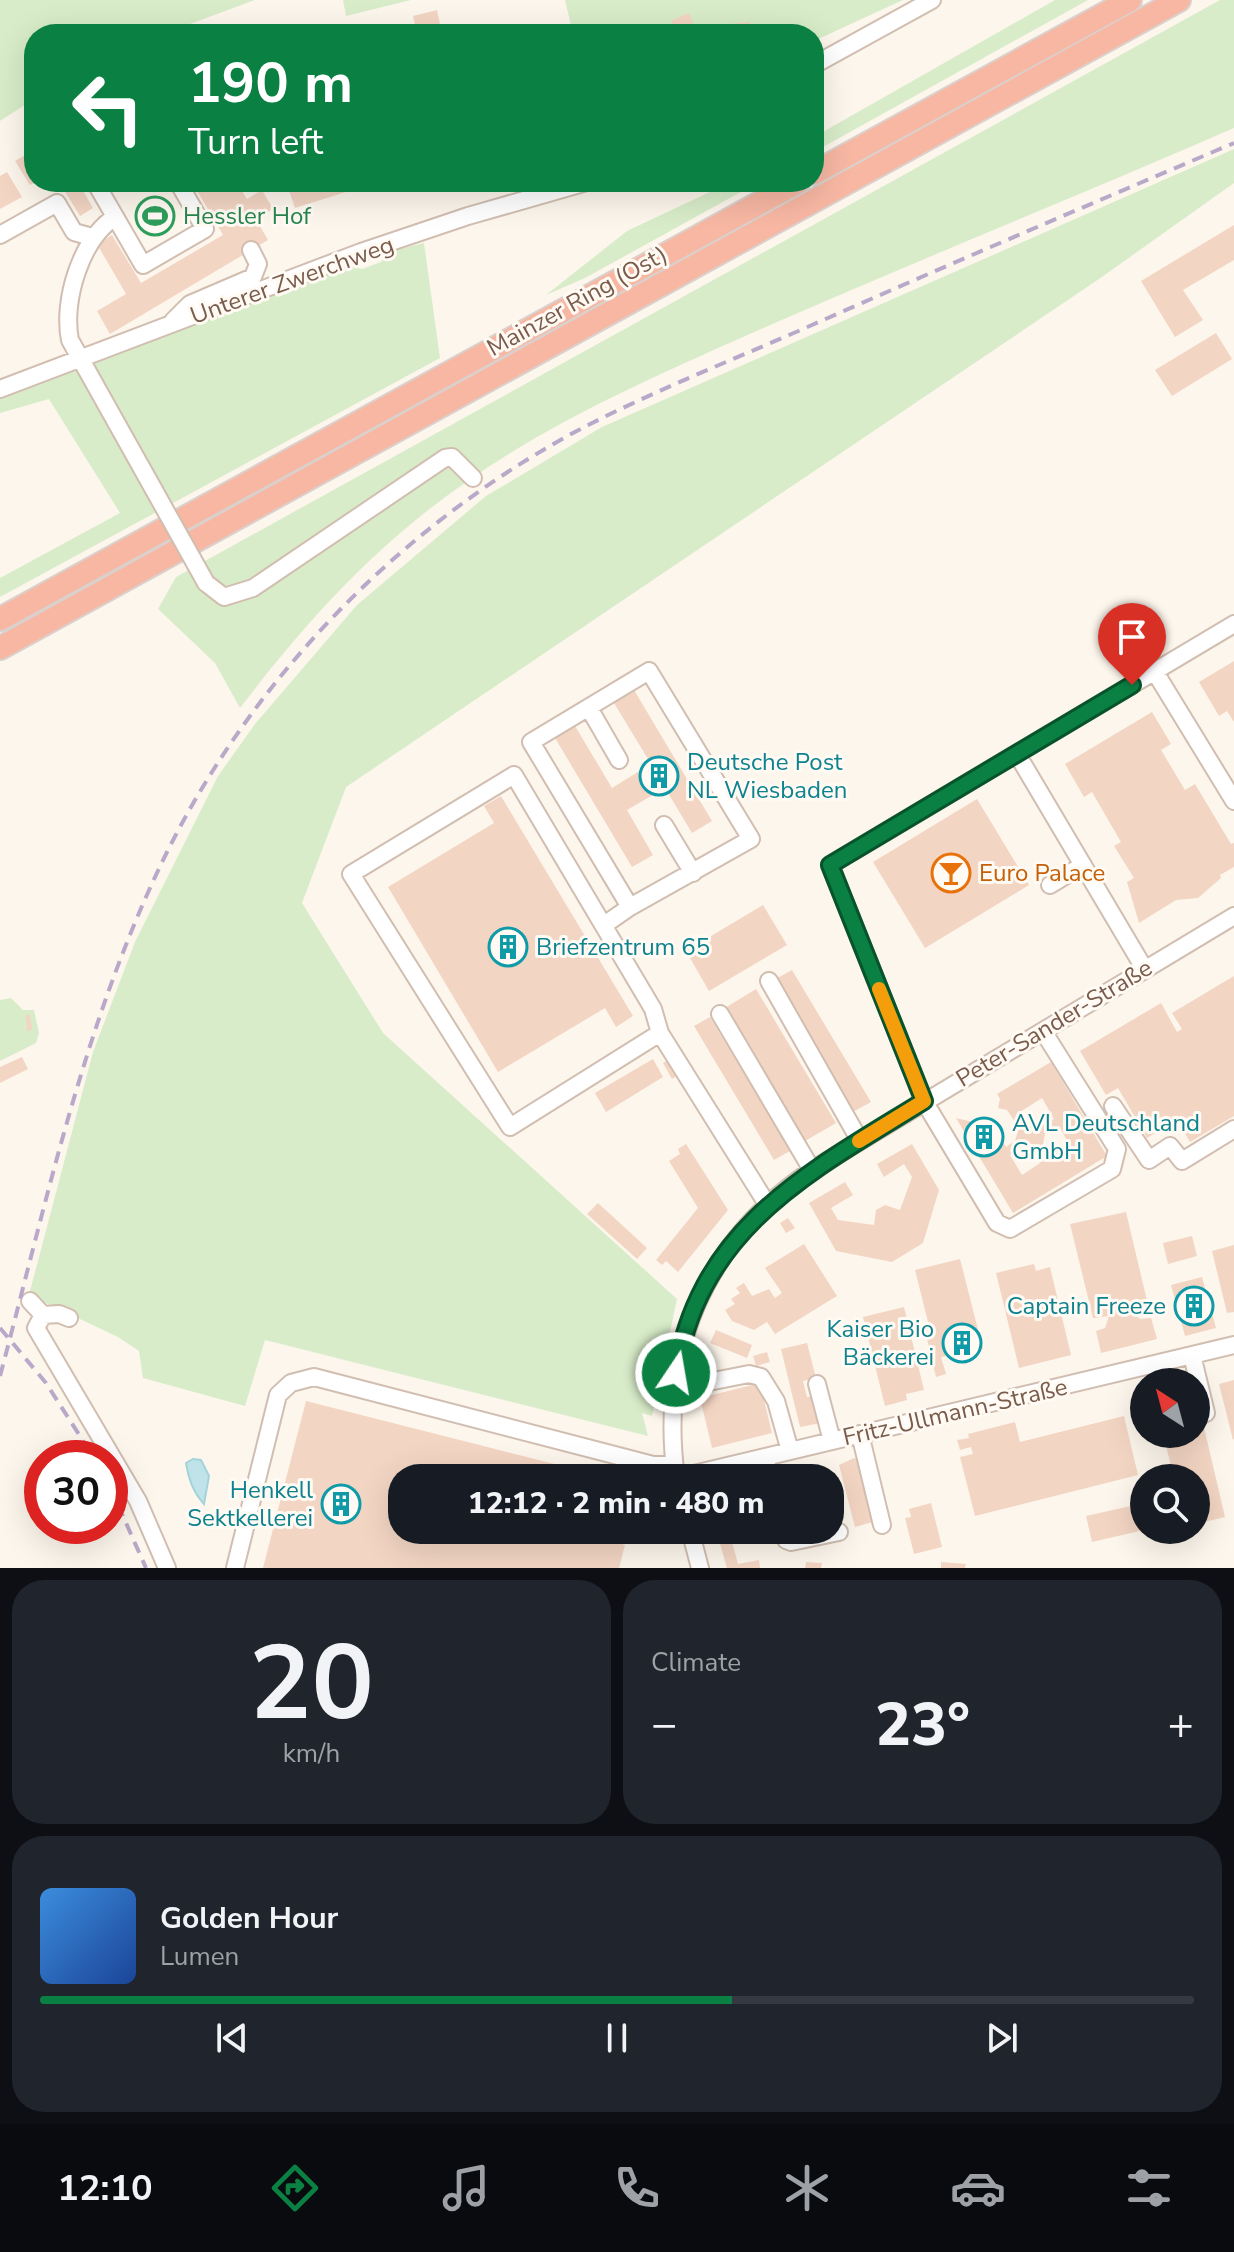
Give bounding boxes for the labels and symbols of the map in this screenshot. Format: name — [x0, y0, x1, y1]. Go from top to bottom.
sports icon: Hessler Hof — [134, 195, 176, 237]
place label: Hessler Hof — [183, 200, 312, 232]
street label: Unterer Zwerchweg — [186, 228, 398, 332]
street label: Mainzer Ring (Ost) — [481, 238, 673, 364]
pin — [1098, 603, 1166, 685]
place label: Deutsche Post NL Wiesbaden — [687, 746, 847, 806]
building icon: Deutsche Post NL Wiesbaden — [638, 755, 680, 797]
bar icon: Euro Palace — [930, 852, 972, 894]
place label: Euro Palace — [979, 857, 1105, 889]
building icon: Briefzentrum 65 — [487, 926, 529, 968]
place label: Briefzentrum 65 — [536, 931, 710, 963]
street label: Peter-Sander-Straße — [950, 952, 1158, 1094]
place label: AVL Deutschland GmbH — [1012, 1107, 1200, 1167]
building icon: AVL Deutschland GmbH — [963, 1116, 1005, 1158]
building icon: Captain Freeze — [1173, 1285, 1215, 1327]
place label: Captain Freeze — [1007, 1290, 1166, 1322]
place label: Kaiser Bio Bäckerei — [827, 1313, 934, 1373]
building icon: Kaiser Bio Bäckerei — [941, 1322, 983, 1364]
position arrow — [634, 1331, 718, 1415]
north arrow — [1130, 1368, 1210, 1448]
street label: Fritz-Ullmann-Straße — [840, 1371, 1070, 1453]
speed limit sign: 30 — [24, 1440, 128, 1544]
place label: Henkell Sektkellerei — [187, 1474, 313, 1534]
building icon: Henkell Sektkellerei — [320, 1483, 362, 1525]

